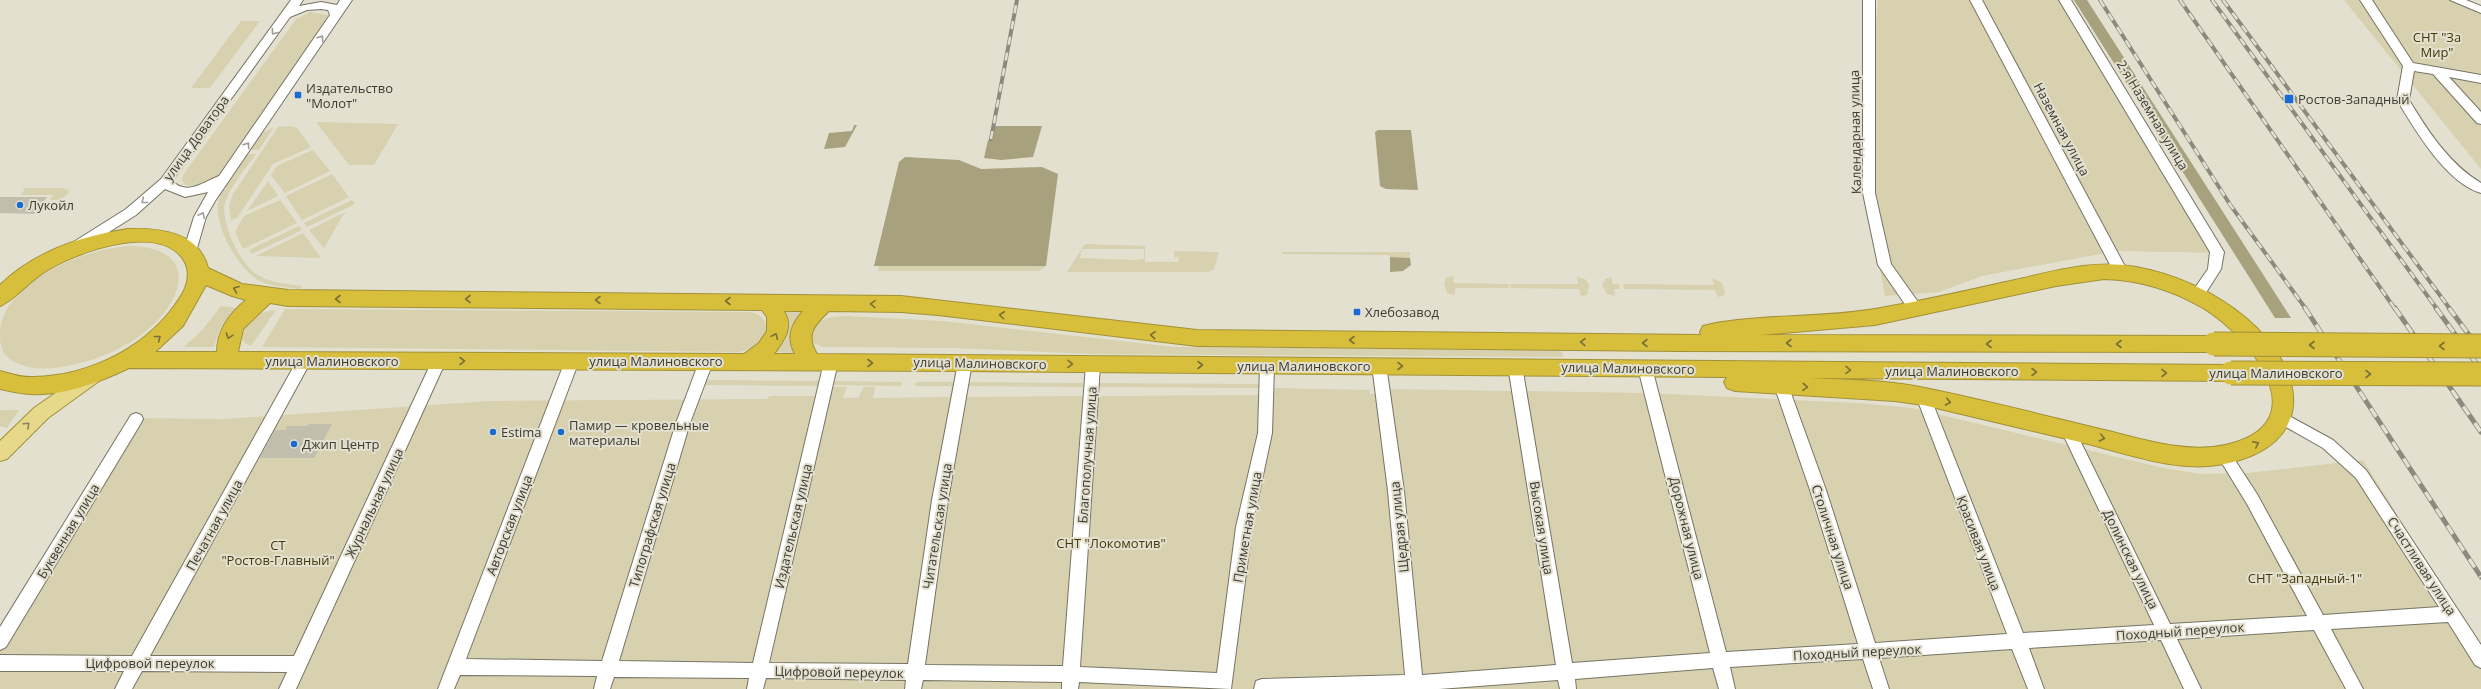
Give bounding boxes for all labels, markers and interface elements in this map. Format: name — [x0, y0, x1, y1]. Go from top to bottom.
one-way arrow — [272, 27, 279, 34]
park label: СНТ "За Мир" — [2413, 28, 2461, 61]
one-way arrow — [316, 35, 324, 42]
street label: 2-я Наземная улица — [2113, 56, 2193, 174]
street label: Календарная улица — [1845, 70, 1865, 194]
place label: Издательство "Молот" — [306, 79, 393, 112]
street label: Наземная улица — [2030, 79, 2094, 179]
marker: Издательство "Молот" — [293, 90, 303, 100]
place label: Ростов-Западный — [2298, 90, 2410, 108]
street label: улица Доватора — [159, 92, 233, 184]
marker: Ростов-Западный — [2283, 93, 2295, 105]
one-way arrow — [242, 142, 250, 149]
place label: Лукойл — [28, 196, 74, 214]
one-way arrow — [142, 197, 149, 204]
marker: Лукойл — [15, 200, 25, 210]
one-way arrow — [197, 211, 205, 219]
one-way arrow — [232, 286, 239, 294]
one-way arrow — [335, 295, 341, 303]
one-way arrow — [465, 295, 471, 303]
one-way arrow — [595, 296, 601, 304]
one-way arrow — [725, 297, 731, 305]
one-way arrow — [870, 299, 876, 308]
place label: Хлебозавод — [1365, 303, 1440, 321]
marker: Хлебозавод — [1352, 307, 1362, 317]
one-way arrow — [999, 311, 1005, 320]
one-way arrow — [1150, 330, 1156, 339]
one-way arrow — [225, 332, 234, 339]
one-way arrow — [771, 332, 779, 339]
one-way arrow — [154, 336, 161, 343]
one-way arrow — [1349, 336, 1355, 344]
one-way arrow — [1580, 338, 1586, 346]
one-way arrow — [1642, 339, 1648, 347]
one-way arrow — [1786, 339, 1792, 347]
one-way arrow — [1986, 340, 1992, 348]
one-way arrow — [2116, 340, 2122, 348]
one-way arrow — [2309, 341, 2315, 349]
one-way arrow — [2439, 342, 2445, 350]
street label: улица Малиновского — [265, 352, 399, 370]
street label: улица Малиновского — [589, 352, 723, 370]
street label: улица Малиновского — [913, 353, 1047, 373]
one-way arrow — [459, 357, 465, 365]
street label: улица Малиновского — [1237, 357, 1371, 375]
street label: улица Малиновского — [1561, 358, 1695, 378]
one-way arrow — [867, 359, 873, 367]
one-way arrow — [1067, 360, 1073, 369]
one-way arrow — [1197, 361, 1203, 369]
one-way arrow — [1397, 362, 1403, 370]
street label: улица Малиновского — [1885, 362, 2019, 380]
street label: улица Малиновского — [2209, 364, 2343, 382]
one-way arrow — [1845, 366, 1851, 374]
one-way arrow — [2031, 368, 2037, 376]
one-way arrow — [2161, 369, 2167, 377]
one-way arrow — [2365, 370, 2371, 378]
one-way arrow — [1802, 382, 1808, 391]
street label: Благополучная улица — [1073, 386, 1101, 524]
one-way arrow — [1945, 398, 1951, 406]
place label: Памир — кровельные материалы — [569, 416, 709, 449]
one-way arrow — [23, 423, 30, 430]
place label: Estima — [501, 423, 542, 441]
marker: Estima — [488, 427, 498, 437]
marker: Памир — кровельные материалы — [556, 427, 566, 437]
one-way arrow — [2099, 434, 2105, 442]
place label: Джип Центр — [302, 435, 379, 453]
marker: Джип Центр — [289, 439, 299, 449]
one-way arrow — [2252, 442, 2259, 449]
street label: Журнальная улица — [341, 445, 407, 561]
street label: Типографская улица — [624, 460, 680, 590]
street label: Издательская улица — [770, 462, 816, 590]
street label: Читательская улица — [918, 462, 956, 590]
street label: Приметная улица — [1228, 470, 1266, 584]
street label: Авторская улица — [482, 472, 536, 578]
street label: Дорожная улица — [1665, 475, 1709, 581]
street label: Печатная улица — [181, 476, 247, 574]
street label: Буквенная улица — [33, 480, 103, 582]
street label: Высокая улица — [1526, 480, 1558, 576]
street label: Щедрая улица — [1385, 481, 1413, 573]
street label: Столичная улица — [1808, 482, 1858, 592]
street label: Красивая улица — [1953, 493, 2005, 593]
street label: Долинская улица — [2099, 506, 2163, 612]
street label: Счастливая улица — [2383, 513, 2461, 619]
park label: СНТ "Локомотив" — [1056, 534, 1166, 552]
park label: СТ "Ростов-Главный" — [221, 536, 335, 569]
park label: СНТ "Западный-1" — [2248, 569, 2362, 587]
street label: Походный переулок — [2115, 618, 2245, 644]
street label: Походный переулок — [1792, 640, 1922, 664]
street label: Цифровой переулок — [86, 654, 215, 672]
street label: Цифровой переулок — [774, 662, 904, 682]

